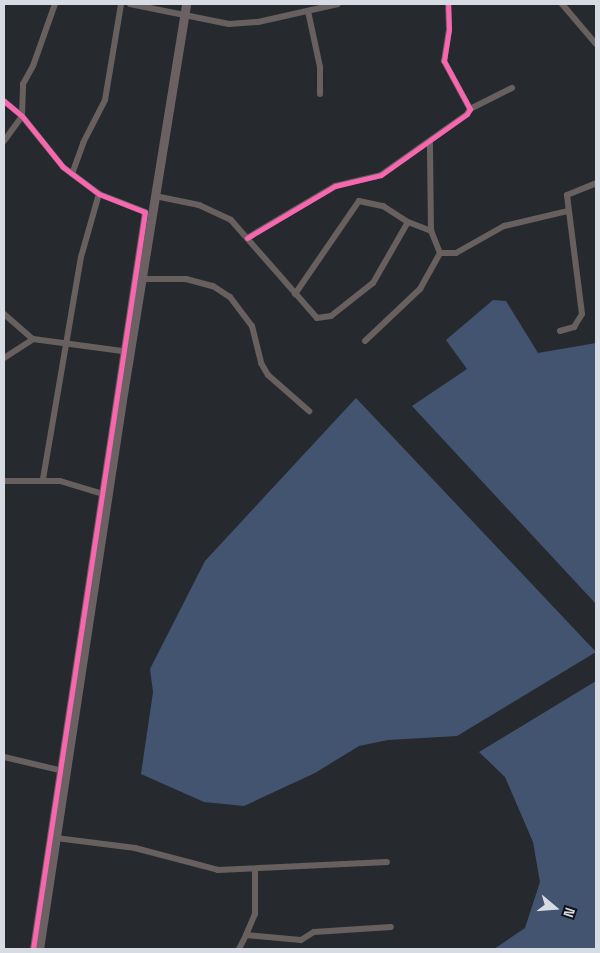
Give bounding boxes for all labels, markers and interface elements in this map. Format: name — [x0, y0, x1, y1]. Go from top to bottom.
north arrow — [530, 883, 580, 933]
text: N — [559, 905, 579, 920]

